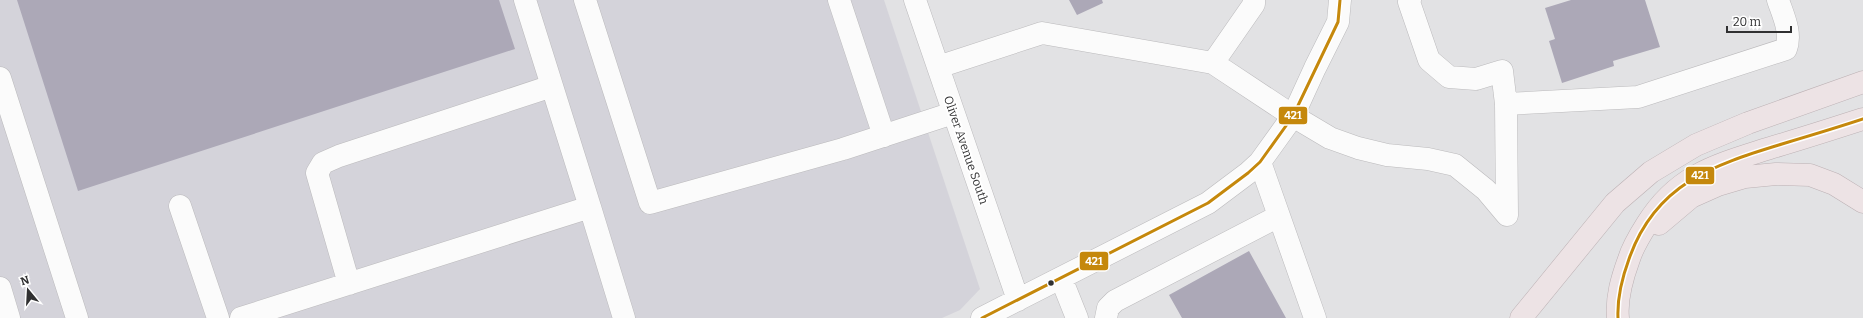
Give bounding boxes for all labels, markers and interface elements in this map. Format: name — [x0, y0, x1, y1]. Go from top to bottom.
scale bar — [1727, 8, 1791, 34]
text: 20 m — [1733, 15, 1762, 29]
street label: Oliver Avenue South — [941, 94, 991, 207]
line badge: 421 — [1278, 106, 1308, 125]
text: 421 — [1284, 109, 1302, 122]
line badge: 421 — [1685, 166, 1715, 185]
text: 421 — [1691, 169, 1709, 182]
line badge: 421 — [1079, 251, 1109, 271]
text: 421 — [1085, 255, 1103, 268]
north arrow — [8, 270, 48, 310]
text: N — [19, 273, 32, 288]
unlabelled marker — [1046, 278, 1056, 288]

